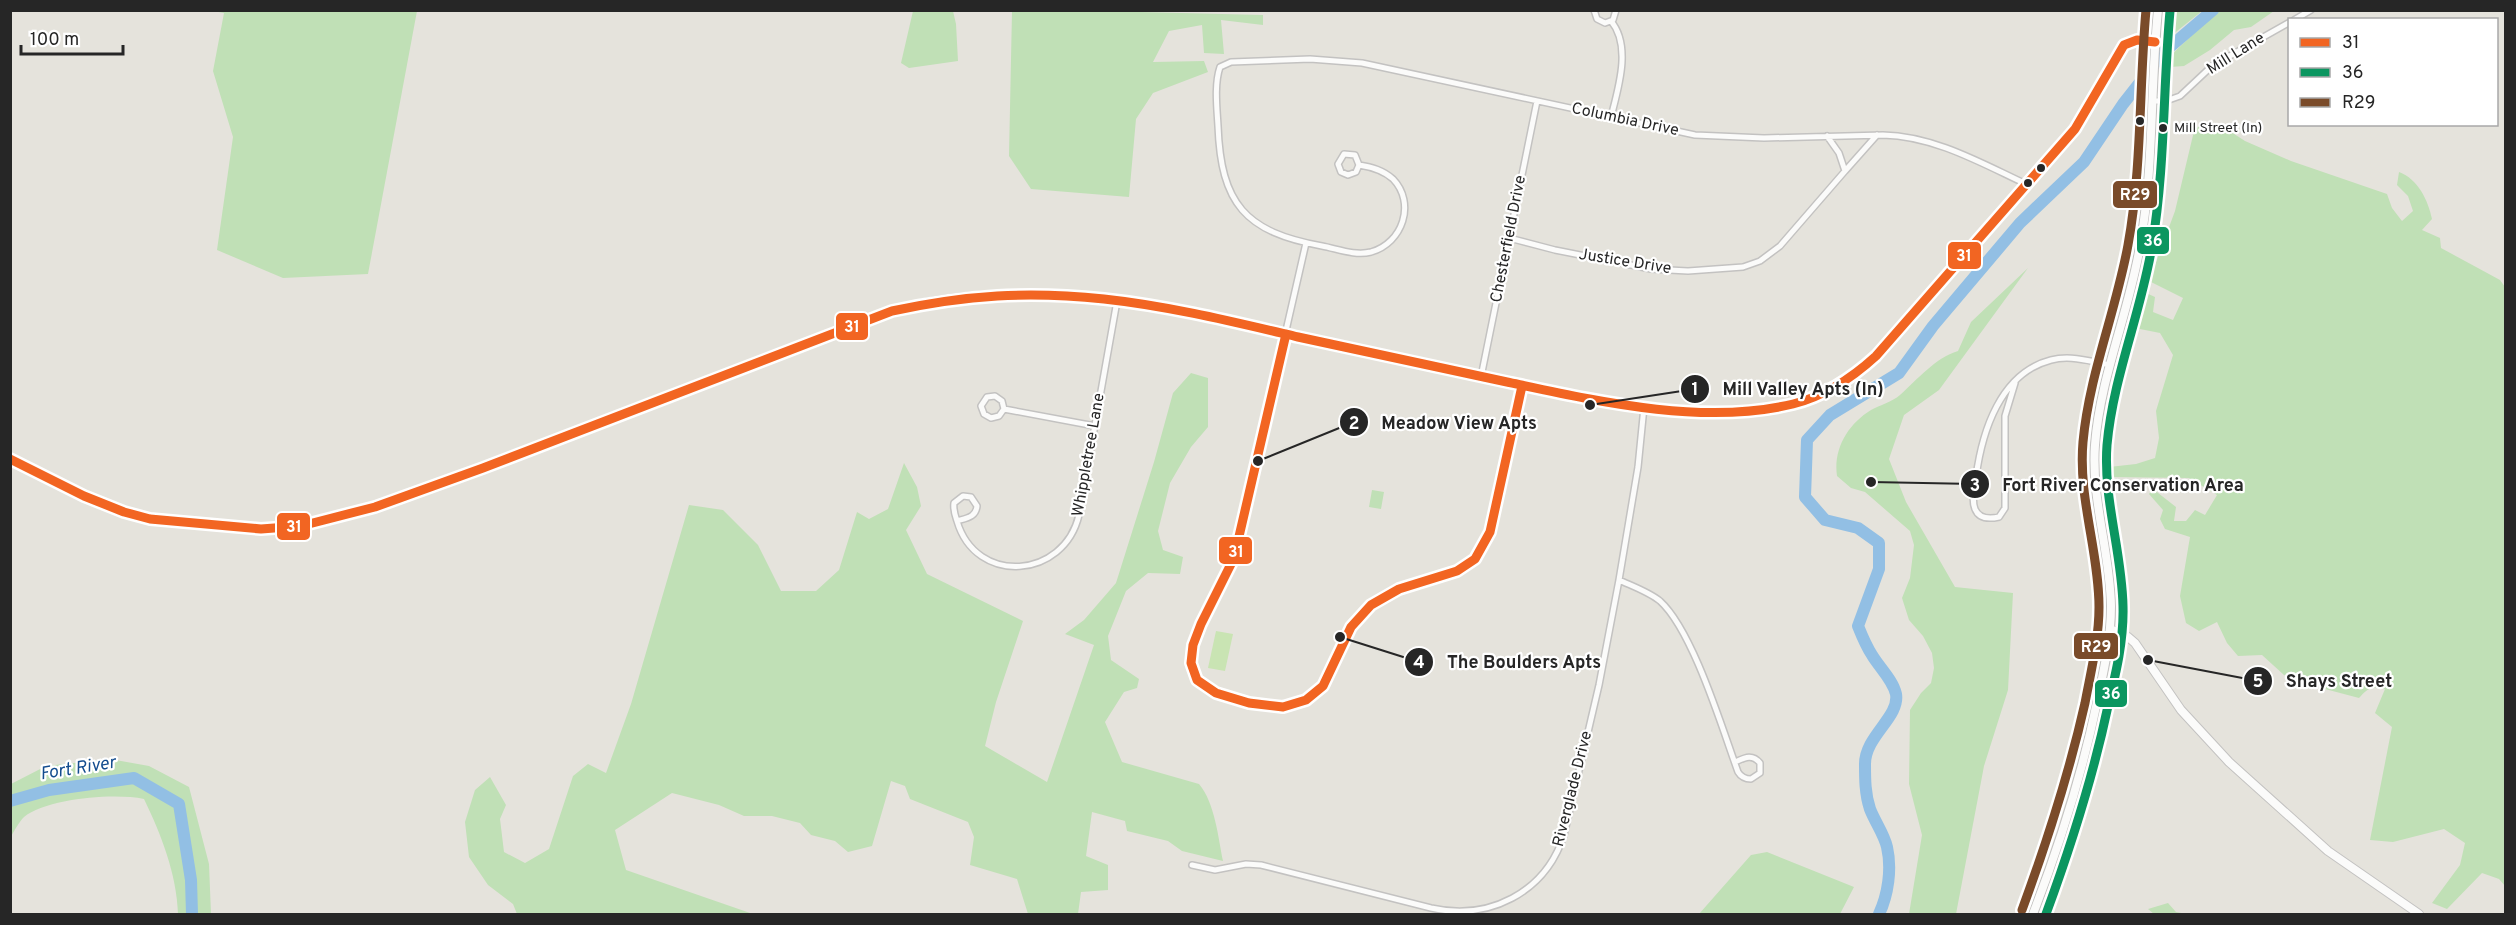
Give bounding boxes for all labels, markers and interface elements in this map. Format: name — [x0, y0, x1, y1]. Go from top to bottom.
scale bar — [21, 18, 123, 56]
legend — [2288, 18, 2498, 126]
street label: Mill Lane — [2203, 28, 2269, 80]
text: 100 m — [30, 29, 79, 52]
text: 31 — [2342, 32, 2360, 55]
text: 36 — [2342, 62, 2364, 85]
text: R29 — [2342, 92, 2376, 115]
street label: Columbia Drive — [1569, 99, 1681, 141]
unlabelled marker — [2134, 115, 2146, 127]
place label: Mill Street (In) — [2174, 120, 2262, 137]
marker: Mill Street (In) — [2157, 122, 2169, 134]
unlabelled marker — [2035, 162, 2047, 174]
street label: Chesterfield Drive — [1487, 174, 1531, 304]
unlabelled marker — [2022, 177, 2034, 189]
line badge: R29 — [2112, 180, 2158, 209]
text: R29 — [2120, 186, 2150, 206]
line badge: 36 — [2136, 226, 2170, 255]
text: 36 — [2143, 232, 2163, 252]
line badge: 31 — [1947, 241, 1982, 270]
street label: Justice Drive — [1577, 245, 1673, 279]
text: 31 — [1956, 247, 1972, 267]
line badge: 31 — [835, 312, 869, 341]
text: 31 — [844, 318, 860, 338]
callout: Mill Valley Apts (In) — [1680, 371, 1897, 407]
text: 1 — [1691, 379, 1699, 402]
text: Mill Valley Apts (In) — [1722, 379, 1884, 402]
street label: Whippletree Lane — [1068, 392, 1110, 518]
callout: Meadow View Apts — [1339, 404, 1550, 440]
text: 2 — [1348, 413, 1360, 436]
text: Meadow View Apts — [1381, 413, 1537, 436]
callout: Fort River Conservation Area — [1960, 466, 2257, 502]
text: 3 — [1970, 475, 1980, 498]
text: Fort River Conservation Area — [2002, 475, 2244, 498]
line badge: 31 — [276, 512, 311, 541]
text: 31 — [286, 518, 302, 538]
line badge: 31 — [1218, 536, 1253, 565]
text: 31 — [1228, 543, 1244, 563]
line badge: R29 — [2073, 632, 2119, 660]
text: R29 — [2081, 638, 2111, 658]
callout: The Boulders Apts — [1404, 644, 1613, 680]
text: 4 — [1413, 652, 1425, 675]
text: The Boulders Apts — [1447, 652, 1601, 675]
callout: Shays Street — [2243, 663, 2404, 699]
text: 5 — [2253, 671, 2264, 694]
text: Shays Street — [2286, 671, 2392, 694]
line badge: 36 — [2094, 679, 2128, 708]
text: 36 — [2101, 685, 2121, 705]
street label: Riverglade Drive — [1549, 729, 1597, 849]
water label: Fort River — [39, 751, 120, 786]

